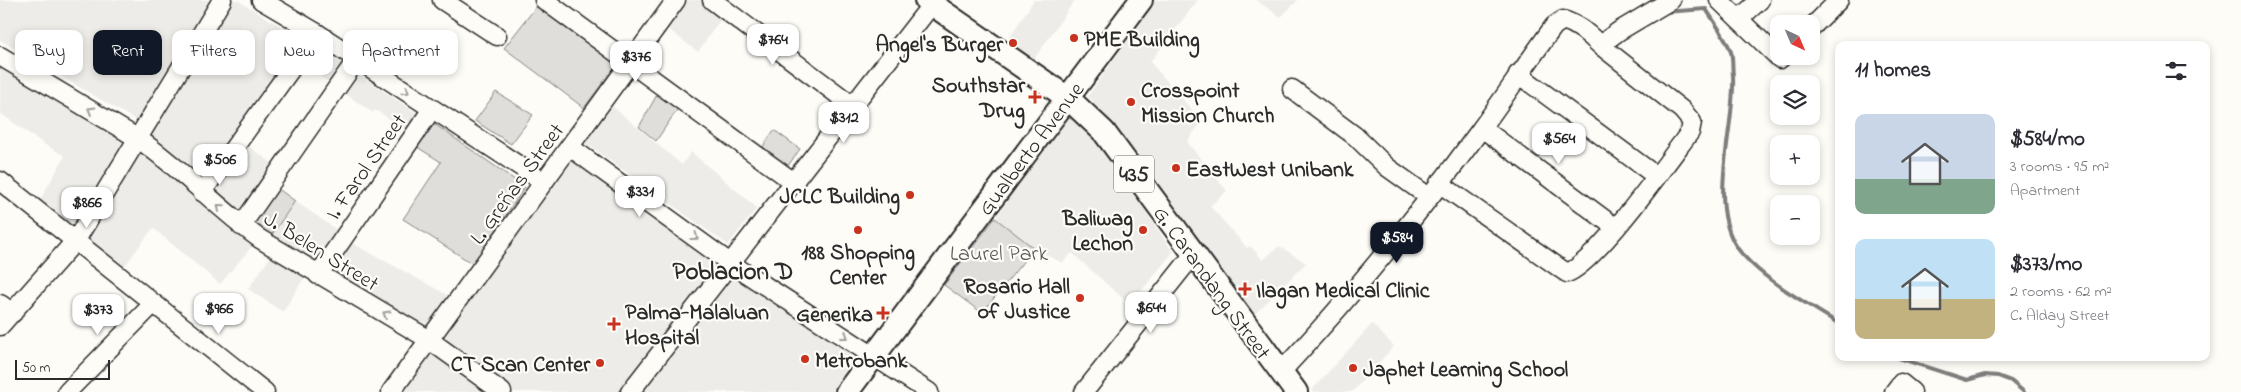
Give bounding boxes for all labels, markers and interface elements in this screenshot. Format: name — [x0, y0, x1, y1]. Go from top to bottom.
north arrow — [1770, 15, 1820, 65]
map controls — [1770, 15, 1820, 245]
pin: $764 — [743, 23, 803, 66]
place label: PME Building — [1084, 25, 1200, 58]
text: $764 — [758, 28, 788, 52]
chip: Buy — [15, 30, 83, 75]
chip: Rent — [93, 30, 162, 75]
chip: Filters — [172, 30, 255, 75]
chip: New — [265, 30, 333, 75]
chip: Apartment — [343, 30, 458, 75]
place label: Angel's Burger — [875, 30, 1004, 63]
marker: PME Building — [1068, 32, 1080, 44]
marker: Angel's Burger — [1007, 37, 1019, 49]
pin: $376 — [606, 41, 666, 83]
text: $376 — [621, 45, 651, 69]
text: 11 homes — [1855, 56, 1931, 86]
icon: filters — [2162, 57, 2190, 85]
place label: Southstar Drug — [932, 71, 1026, 129]
button: layers — [1770, 75, 1820, 125]
street label: Gualberto Avenue — [971, 76, 1093, 223]
place label: Crosspoint Mission Church — [1141, 76, 1275, 133]
one-way arrow — [400, 85, 410, 94]
marker: Southstar Drug — [1029, 91, 1041, 103]
marker: Crosspoint Mission Church — [1125, 96, 1137, 108]
pin: $312 — [814, 102, 874, 144]
one-way arrow — [87, 106, 96, 116]
text: $312 — [829, 106, 859, 130]
street label: I. Farol Street — [319, 107, 416, 227]
street label: L. Greñas Street — [463, 117, 574, 252]
pin: $564 — [1529, 122, 1589, 165]
text: $584/mo — [2010, 125, 2085, 155]
text: $564 — [1543, 127, 1575, 151]
icon: home — [1895, 134, 1955, 194]
button: + — [1770, 135, 1820, 185]
pin: $506 — [190, 144, 250, 186]
text: $506 — [204, 148, 236, 172]
place label: EastWest Unibank — [1186, 155, 1355, 187]
text: 3 rooms · 95 m² — [2010, 155, 2109, 179]
road number: 435 — [1114, 156, 1154, 192]
marker: EastWest Unibank — [1170, 162, 1182, 174]
pin: $331 — [610, 176, 670, 218]
text: Apartment — [2010, 179, 2080, 203]
text: $331 — [626, 180, 654, 204]
place label: JCLC Building — [779, 182, 900, 215]
pin: $866 — [57, 186, 117, 229]
marker: JCLC Building — [904, 189, 916, 201]
text: $866 — [72, 191, 102, 215]
button: − — [1770, 195, 1820, 245]
street label: G. Carandang Street — [1143, 200, 1278, 368]
street label: J. Belen Street — [256, 204, 385, 301]
place label: Baliwag Lechon — [1061, 204, 1133, 261]
one-way arrow — [217, 205, 226, 213]
pin: $584 — [1367, 222, 1427, 264]
marker: 188 Shopping Center — [852, 224, 864, 236]
marker: Baliwag Lechon — [1137, 224, 1149, 236]
text: $584 — [1381, 226, 1413, 250]
one-way arrow — [689, 231, 699, 240]
place label: 188 Shopping Center — [801, 238, 915, 295]
park label: Laurel Park — [950, 239, 1048, 271]
text: $373/mo — [2010, 250, 2082, 280]
district label: Poblacion D — [673, 255, 793, 291]
icon: home — [1895, 259, 1955, 319]
place label: Rosario Hall of Justice — [964, 272, 1071, 329]
place label: Ilagan Medical Clinic — [1256, 276, 1431, 309]
text: 2 rooms · 62 m² — [2010, 280, 2112, 304]
marker: Ilagan Medical Clinic — [1238, 282, 1252, 296]
pin: $966 — [189, 292, 249, 335]
marker: Rosario Hall of Justice — [1074, 292, 1086, 304]
pin: $644 — [1121, 292, 1181, 334]
pin: $373 — [68, 294, 128, 336]
text: $644 — [1136, 296, 1166, 320]
text: $966 — [205, 297, 233, 321]
text: $373 — [83, 298, 113, 322]
place label: Palma-Malaluan Hospital — [625, 298, 769, 355]
place label: Generika — [796, 300, 873, 332]
text: C. Alday Street — [2010, 304, 2109, 328]
marker: Generika — [877, 307, 889, 319]
one-way arrow — [382, 311, 391, 321]
marker: Palma-Malaluan Hospital — [607, 317, 621, 331]
one-way arrow — [839, 330, 848, 339]
place label: Metrobank — [815, 346, 909, 378]
place label: CT Scan Center — [451, 350, 591, 382]
marker: Metrobank — [799, 353, 811, 365]
place label: Japhet Learning School — [1363, 355, 1568, 388]
scale bar — [15, 357, 110, 380]
marker: CT Scan Center — [594, 357, 606, 369]
text: 50 m — [22, 358, 50, 379]
marker: Japhet Learning School — [1347, 362, 1359, 374]

